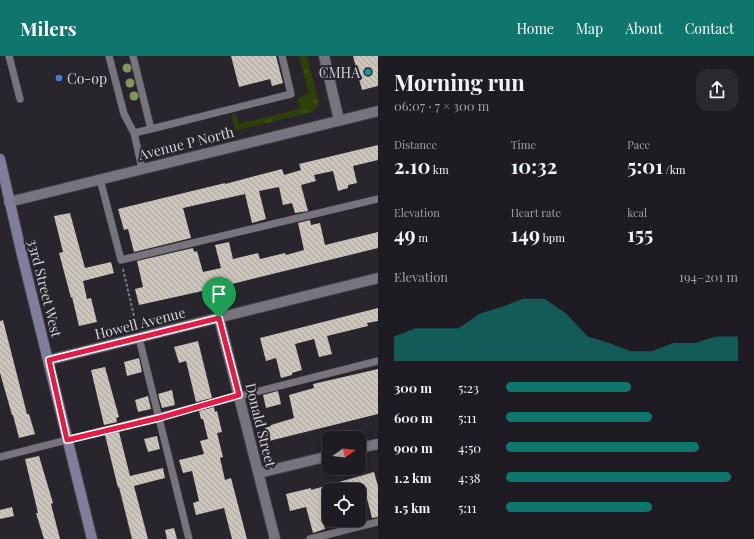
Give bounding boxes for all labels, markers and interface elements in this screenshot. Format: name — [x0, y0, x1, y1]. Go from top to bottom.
text: Milers — [20, 15, 76, 41]
text: Home — [516, 19, 554, 38]
text: Map — [576, 19, 603, 38]
text: About — [625, 19, 663, 38]
text: Contact — [685, 19, 734, 38]
place label: CMHA — [319, 63, 360, 82]
marker: CMHA — [363, 67, 373, 77]
text: Morning run — [394, 67, 525, 97]
place label: Co-op — [67, 69, 107, 88]
button: share — [696, 69, 738, 111]
marker: Co-op — [54, 73, 64, 83]
text: 06:07 · 7 × 300 m — [394, 97, 489, 114]
street label: Avenue P North — [135, 122, 236, 164]
text: Distance — [394, 137, 437, 152]
text: Time — [511, 137, 536, 152]
text: Pace — [627, 137, 650, 152]
text: 2.10 — [394, 152, 430, 179]
text: 10:32 — [511, 152, 557, 179]
text: 5:01 — [627, 152, 663, 179]
text: km — [430, 162, 449, 177]
text: /km — [663, 162, 686, 177]
text: Elevation — [394, 205, 440, 220]
text: Heart rate — [511, 205, 561, 220]
text: kcal — [627, 205, 647, 220]
text: 49 — [394, 220, 416, 247]
text: 149 — [511, 220, 540, 247]
text: 155 — [627, 220, 653, 247]
text: m — [416, 230, 428, 245]
text: bpm — [540, 230, 565, 245]
street label: 33rd Street West — [24, 237, 67, 340]
text: Elevation — [394, 268, 448, 285]
text: 194–201 m — [679, 268, 738, 285]
pin — [202, 277, 236, 318]
icon: arrive — [208, 283, 230, 305]
street label: Howell Avenue — [93, 303, 187, 343]
text: 300 m — [394, 379, 432, 396]
text: 5:23 — [458, 379, 479, 396]
street label: Donald Street — [241, 381, 281, 470]
text: 600 m — [394, 409, 433, 426]
text: 5:11 — [458, 409, 476, 426]
north arrow — [322, 431, 366, 475]
map controls — [322, 431, 366, 527]
text: 900 m — [394, 439, 433, 456]
text: 4:50 — [458, 439, 481, 456]
text: 1.2 km — [394, 469, 431, 486]
text: 4:38 — [458, 469, 481, 486]
button: locate — [322, 483, 366, 527]
text: 1.5 km — [394, 499, 430, 516]
text: 5:11 — [458, 499, 476, 516]

